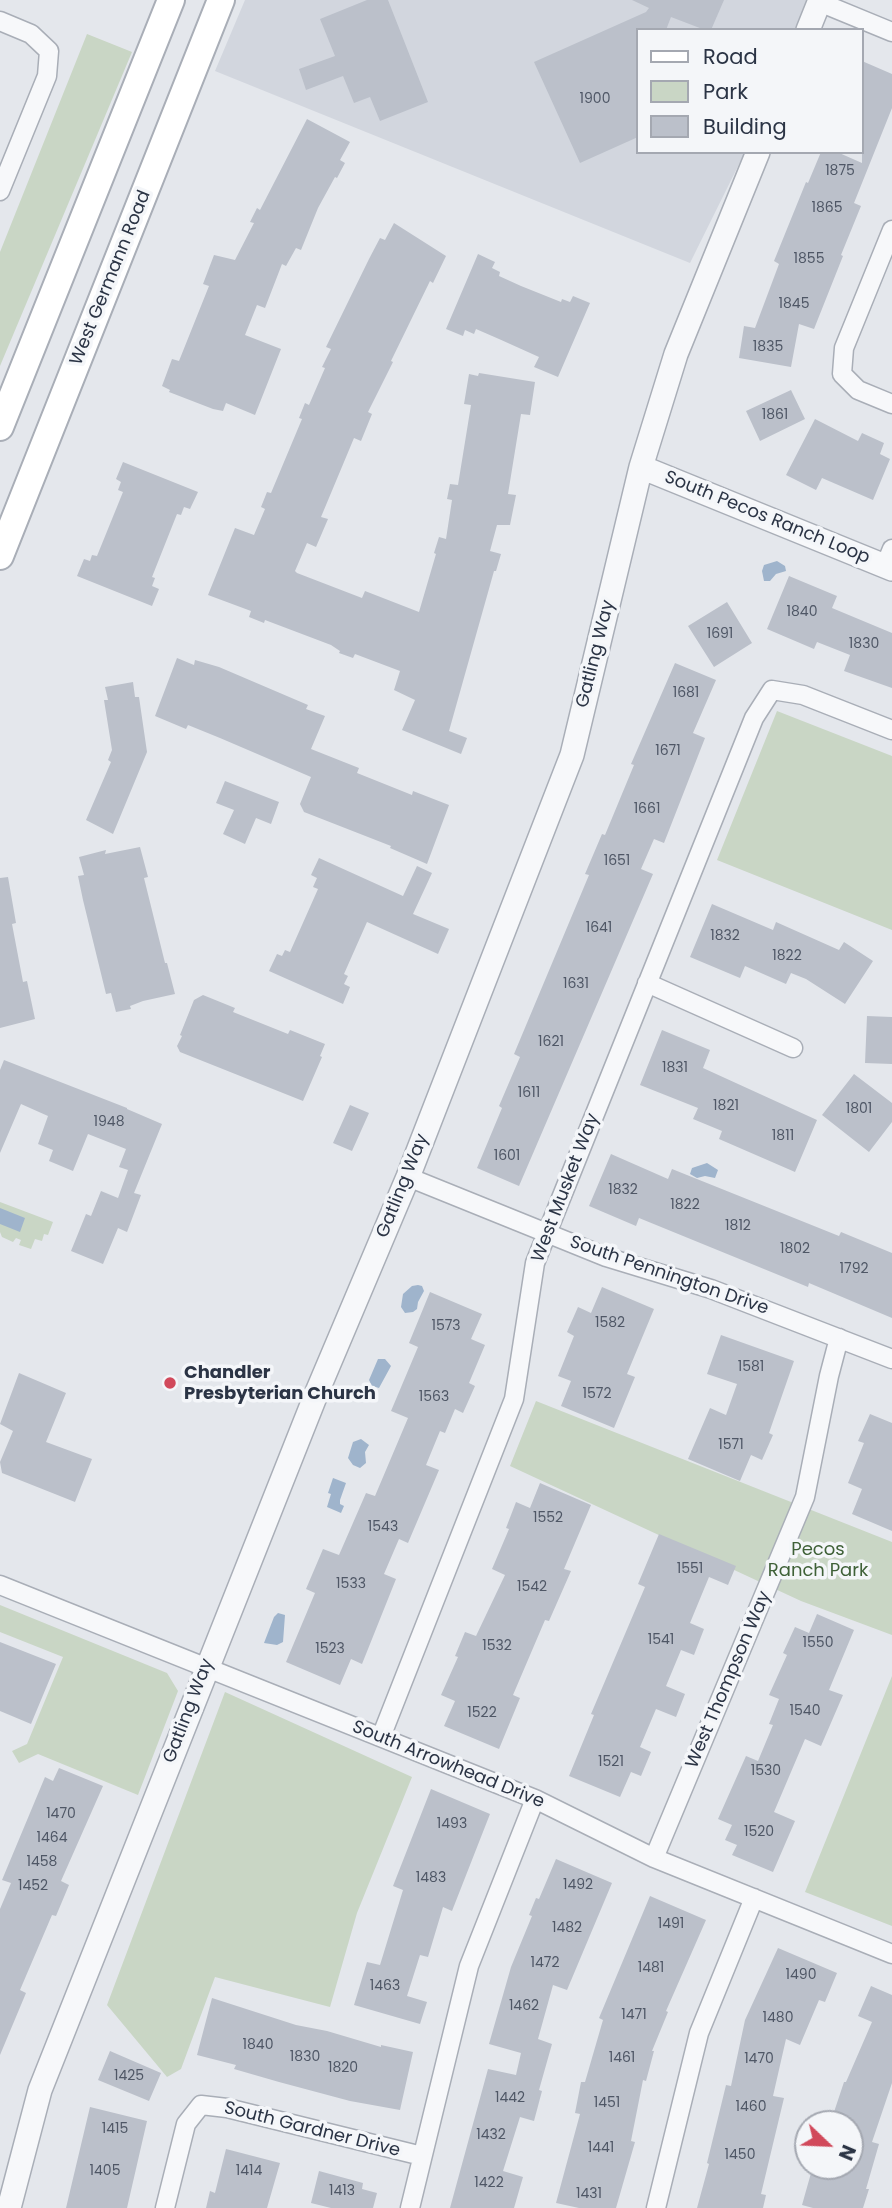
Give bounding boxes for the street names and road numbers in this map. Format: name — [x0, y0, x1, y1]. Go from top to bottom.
street label: West Germann Road — [66, 187, 156, 369]
street label: South Pecos Ranch Loop — [661, 467, 873, 569]
street label: Gatling Way — [572, 598, 620, 710]
street label: West Musket Way — [528, 1111, 604, 1265]
street label: Gatling Way — [372, 1131, 434, 1241]
street label: South Pennington Drive — [567, 1232, 771, 1320]
street label: West Thompson Way — [682, 1588, 776, 1772]
street label: Gatling Way — [159, 1656, 219, 1766]
street label: South Arrowhead Drive — [349, 1717, 547, 1813]
street label: South Gardner Drive — [222, 2098, 402, 2162]

